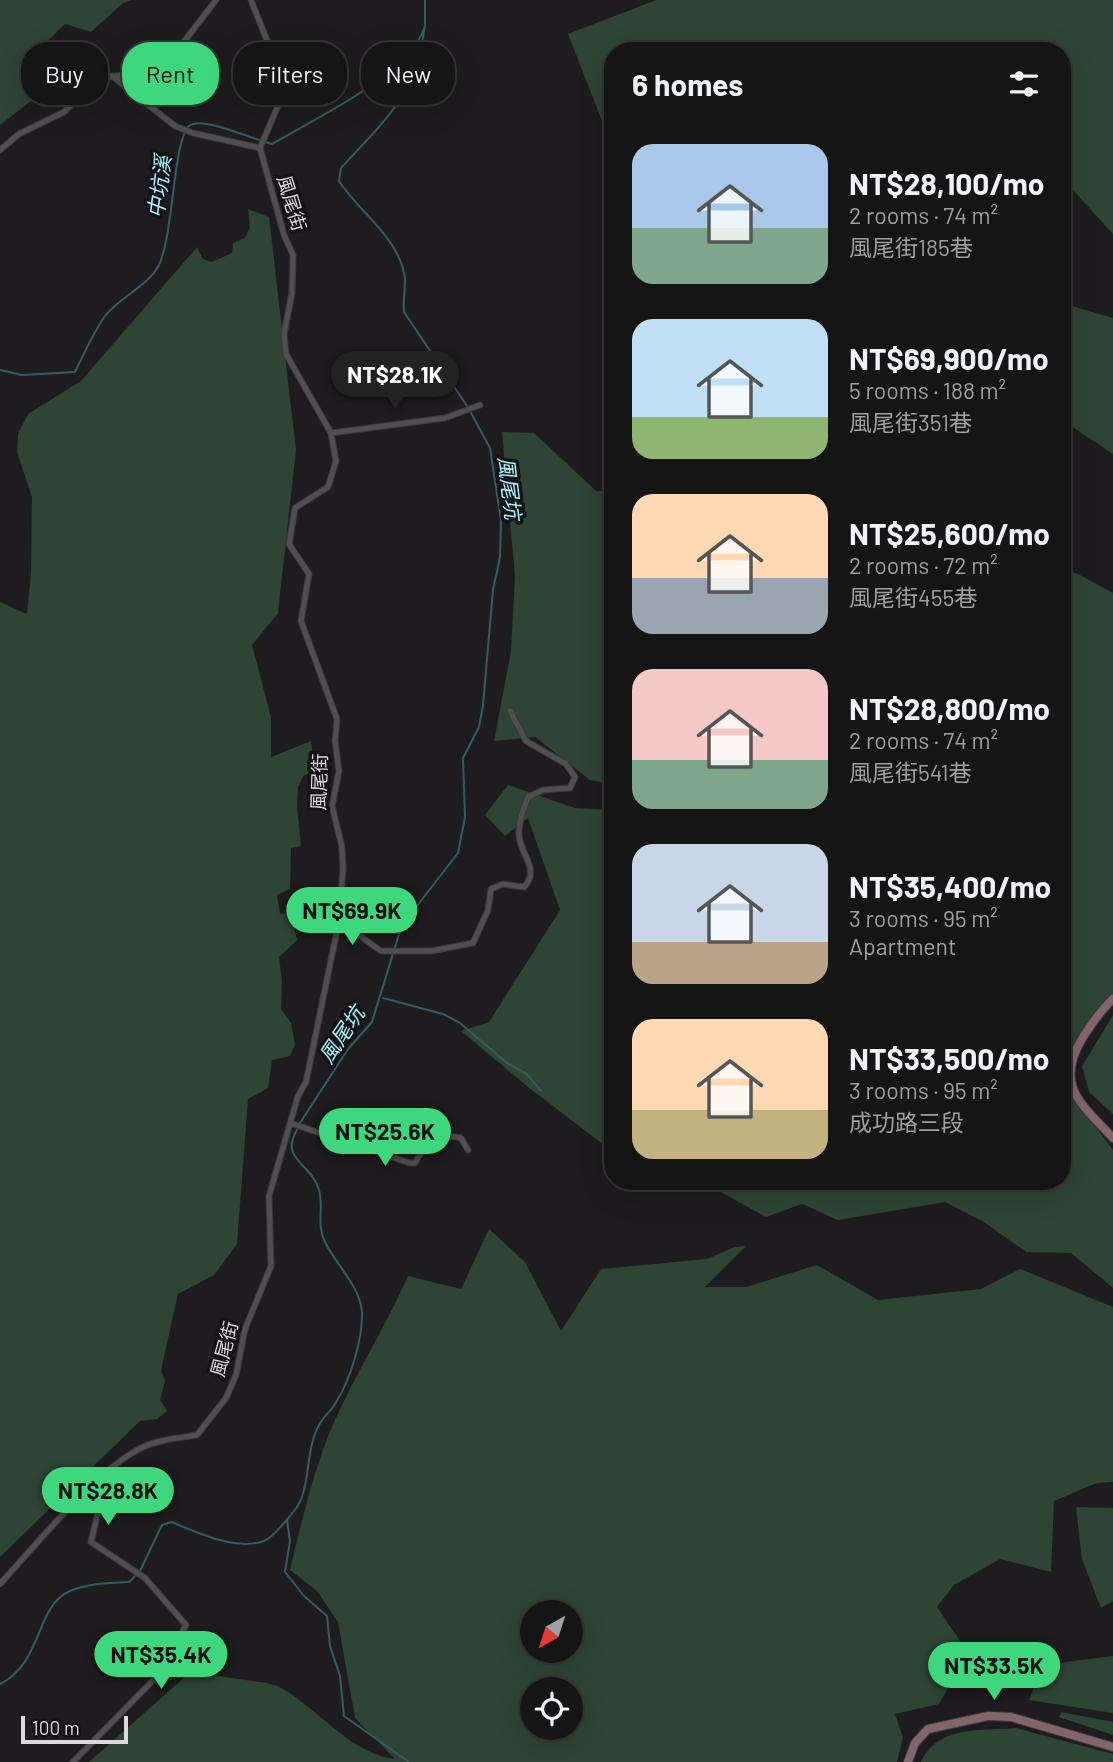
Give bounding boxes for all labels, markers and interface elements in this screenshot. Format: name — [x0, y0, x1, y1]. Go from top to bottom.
chip: Buy — [21, 42, 108, 105]
chip: Rent — [122, 42, 219, 105]
chip: Filters — [233, 42, 347, 105]
chip: New — [361, 42, 455, 105]
icon: filters — [1005, 65, 1043, 103]
text: 6 homes — [632, 66, 743, 102]
water label: 中坑溪 — [142, 151, 175, 220]
text: NT$28,100/mo — [849, 165, 1044, 201]
street label: 風尾街 — [273, 172, 312, 233]
icon: home — [688, 172, 772, 256]
text: 2 rooms · 74 m² — [849, 201, 998, 229]
text: 風尾街185巷 — [849, 233, 973, 261]
text: NT$69,900/mo — [849, 340, 1049, 376]
icon: home — [688, 347, 772, 431]
pin: NT$28.1K — [323, 352, 467, 411]
text: NT$28.1K — [347, 360, 443, 388]
text: 5 rooms · 188 m² — [849, 376, 1006, 404]
text: 風尾街351巷 — [849, 408, 972, 436]
water label: 風尾坑 — [494, 455, 527, 524]
text: NT$25,600/mo — [849, 515, 1050, 551]
icon: home — [688, 522, 772, 606]
text: 2 rooms · 72 m² — [849, 551, 998, 579]
text: 風尾街455巷 — [849, 583, 977, 611]
text: NT$28,800/mo — [849, 690, 1050, 726]
icon: home — [688, 697, 772, 781]
text: 2 rooms · 74 m² — [849, 726, 998, 754]
street label: 風尾街 — [306, 753, 331, 811]
text: 風尾街541巷 — [849, 758, 971, 786]
text: NT$35,400/mo — [849, 868, 1051, 904]
icon: home — [688, 872, 772, 956]
pin: NT$69.9K — [280, 888, 424, 947]
text: NT$69.9K — [302, 896, 402, 924]
text: 3 rooms · 95 m² — [849, 904, 998, 932]
text: Apartment — [849, 932, 956, 960]
water label: 風尾坑 — [313, 999, 370, 1067]
text: NT$33,500/mo — [849, 1040, 1049, 1076]
icon: home — [688, 1047, 772, 1131]
text: 3 rooms · 95 m² — [849, 1076, 998, 1104]
pin: NT$25.6K — [313, 1108, 457, 1168]
text: 成功路三段 — [849, 1108, 964, 1136]
text: NT$25.6K — [335, 1117, 435, 1145]
street label: 風尾街 — [205, 1318, 242, 1379]
pin: NT$28.8K — [36, 1468, 180, 1527]
text: NT$28.8K — [58, 1476, 158, 1504]
north arrow — [520, 1600, 583, 1662]
map controls — [520, 1600, 583, 1740]
pin: NT$35.4K — [89, 1632, 233, 1691]
text: NT$35.4K — [110, 1640, 212, 1668]
pin: NT$33.5K — [922, 1642, 1066, 1702]
text: NT$33.5K — [944, 1651, 1044, 1679]
button: locate — [520, 1677, 583, 1740]
scale bar — [21, 1713, 128, 1745]
text: 100 m — [32, 1716, 80, 1739]

